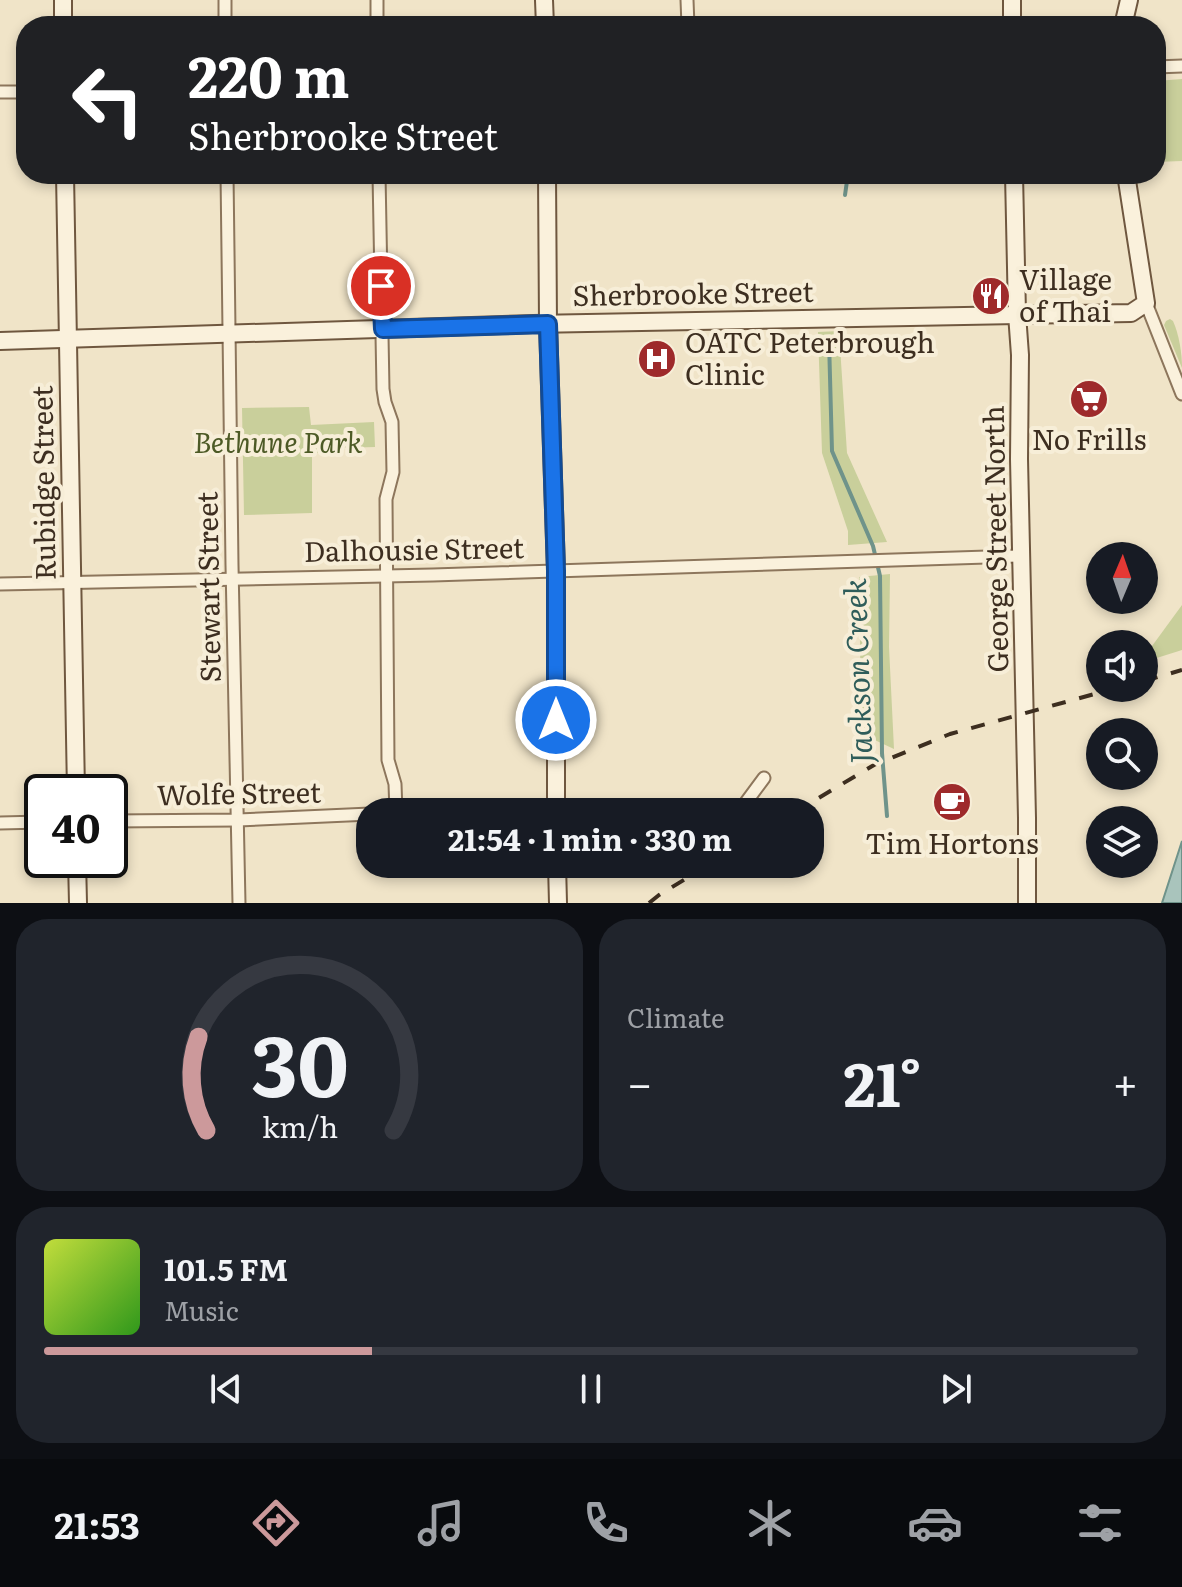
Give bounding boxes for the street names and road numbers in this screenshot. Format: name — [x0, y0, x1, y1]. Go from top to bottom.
street label: Sherbrooke Street — [572, 269, 815, 315]
street label: Rubidge Street — [19, 385, 65, 581]
street label: George Street North — [971, 405, 1017, 673]
street label: Stewart Street — [184, 491, 230, 683]
street label: Dalhousie Street — [303, 525, 525, 571]
street label: Wolfe Street — [156, 770, 322, 814]

